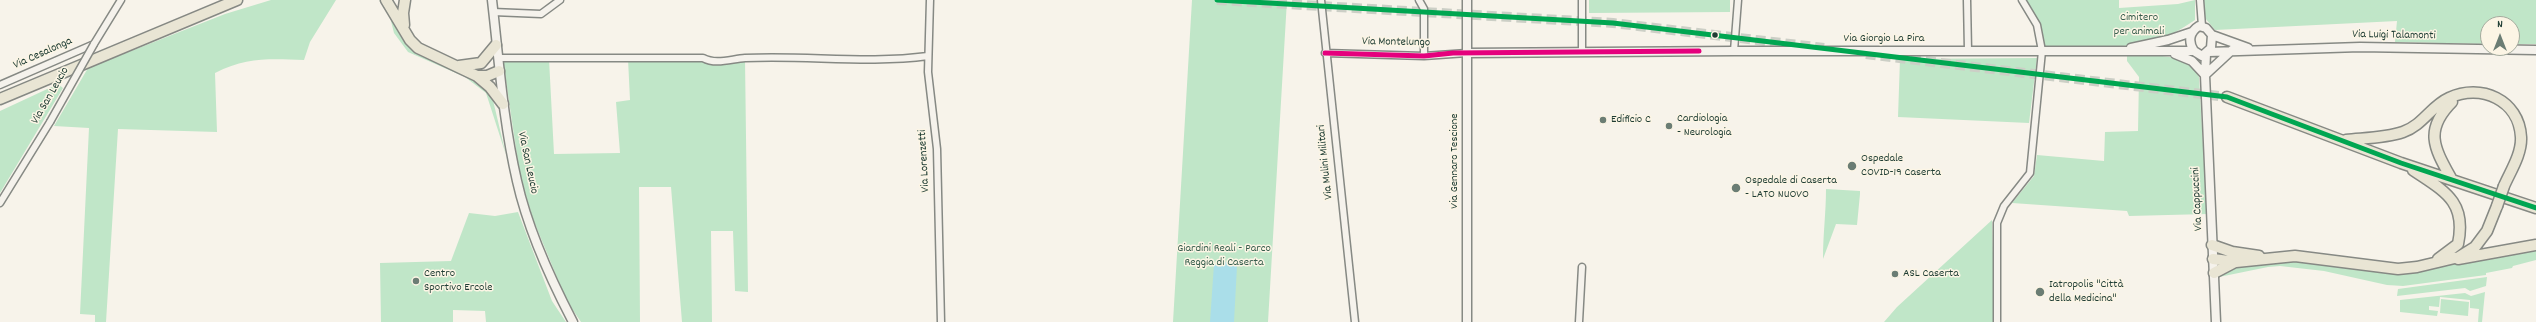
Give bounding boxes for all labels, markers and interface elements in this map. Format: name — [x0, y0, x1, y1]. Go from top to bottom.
park label: Cimitero per animali — [2114, 11, 2164, 39]
north arrow — [2480, 16, 2520, 56]
text: N — [2497, 17, 2503, 33]
street label: Via Luigi Talamonti — [2352, 28, 2436, 44]
unlabelled marker — [1710, 30, 1720, 40]
street label: Via Giorgio La Pira — [1844, 32, 1924, 46]
street label: Via Cesalonga — [11, 35, 75, 73]
street label: Via Montelungo — [1362, 35, 1430, 51]
street label: Via San Leucio — [29, 65, 73, 127]
place label: Cardiologia - Neurologia — [1677, 112, 1731, 140]
street label: Via Gennaro Tescione — [1448, 113, 1462, 209]
place label: Edificio C — [1611, 113, 1651, 127]
marker: Edificio C — [1598, 115, 1608, 125]
marker: Cardiologia - Neurologia — [1664, 121, 1674, 131]
street label: Via Mulini Militari — [1315, 124, 1337, 200]
street label: Via Lorenzetti — [916, 129, 934, 193]
street label: Via San Leucio — [513, 131, 541, 195]
place label: Ospedale COVID-19 Caserta — [1861, 152, 1941, 180]
marker: Ospedale COVID-19 Caserta — [1846, 160, 1858, 172]
street label: Via Cappuccini — [2189, 167, 2207, 231]
place label: Ospedale di Caserta - LATO NUOVO — [1745, 174, 1837, 202]
marker: Ospedale di Caserta - LATO NUOVO — [1730, 182, 1742, 194]
park label: Giardini Reali - Parco Reggia di Caserta — [1177, 242, 1271, 270]
place label: Centro Sportivo Ercole — [424, 267, 493, 295]
place label: ASL Caserta — [1903, 267, 1959, 281]
marker: ASL Caserta — [1890, 269, 1900, 279]
marker: Centro Sportivo Ercole — [411, 276, 421, 286]
place label: Iatropolis "Città della Medicina" — [2049, 278, 2124, 306]
marker: Iatropolis "Città della Medicina" — [2034, 286, 2046, 298]

